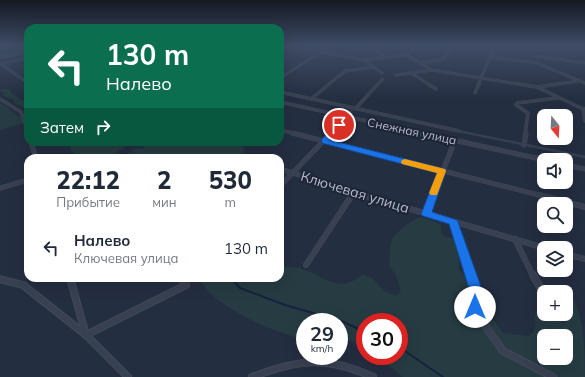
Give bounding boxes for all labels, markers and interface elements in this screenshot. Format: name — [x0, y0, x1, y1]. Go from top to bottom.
text: 130 m — [106, 37, 189, 72]
icon: left — [40, 40, 92, 92]
text: Налево — [106, 72, 172, 95]
pin — [322, 108, 356, 142]
north arrow — [537, 109, 573, 145]
map controls — [537, 109, 573, 365]
icon: arrive — [328, 114, 350, 136]
street label: Снежная улица — [366, 114, 458, 148]
icon: right — [92, 116, 114, 138]
text: Затем — [40, 118, 84, 137]
button: sound — [537, 153, 573, 189]
text: 22:12 — [56, 165, 120, 195]
text: 2 — [157, 165, 172, 195]
text: 530 — [209, 165, 252, 195]
street label: Ключевая улица — [299, 167, 411, 217]
text: Прибытие — [56, 194, 120, 210]
text: мин — [152, 194, 176, 210]
text: m — [225, 194, 236, 210]
button: search — [537, 197, 573, 233]
text: Налево — [74, 231, 130, 250]
icon: left — [40, 237, 62, 259]
text: 130 m — [224, 239, 268, 258]
button: layers — [537, 241, 573, 277]
text: Ключевая улица — [74, 250, 179, 266]
button: + — [537, 285, 573, 321]
position arrow — [454, 286, 496, 328]
speed limit sign: 30 — [356, 313, 408, 365]
text: 29 — [310, 321, 334, 346]
button: − — [537, 329, 573, 365]
text: km/h — [311, 342, 333, 355]

